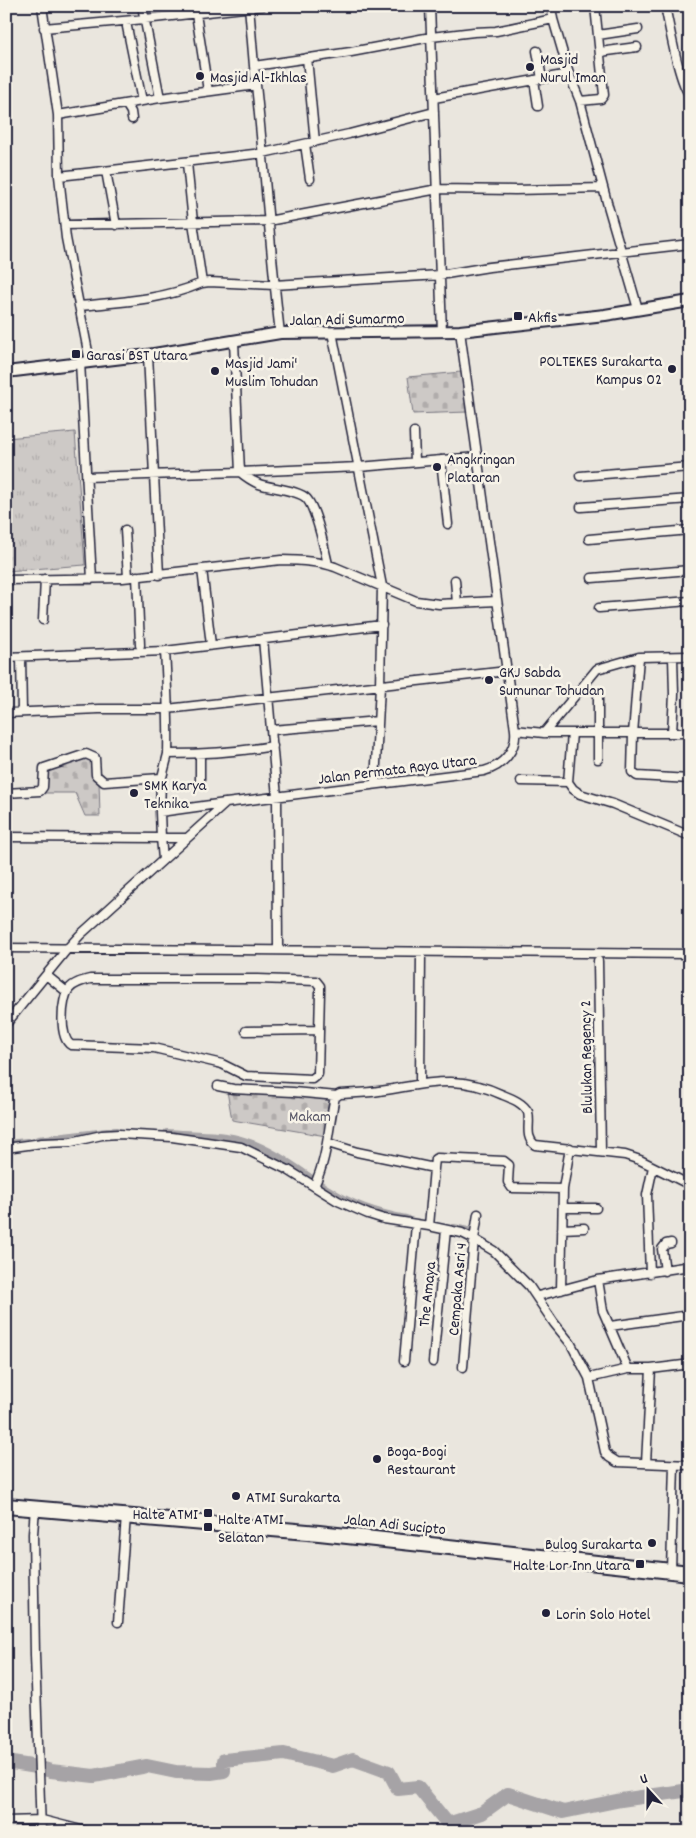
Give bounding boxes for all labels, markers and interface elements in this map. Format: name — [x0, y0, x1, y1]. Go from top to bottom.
place label: Masjid Nurul Iman — [540, 49, 606, 90]
marker: Masjid Nurul Iman — [524, 61, 536, 73]
place label: Masjid Al-Ikhlas — [210, 67, 307, 90]
marker: Masjid Al-Ikhlas — [194, 70, 206, 82]
place label: Akfis — [528, 307, 558, 330]
street label: Jalan Adi Sumarmo — [289, 308, 405, 333]
marker: Akfis — [512, 310, 524, 322]
place label: Garasi BST Utara — [86, 345, 188, 368]
marker: Garasi BST Utara — [70, 348, 82, 360]
place label: POLTEKES Surakarta Kampus 02 — [539, 351, 662, 392]
place label: Masjid Jami' Muslim Tohudan — [225, 353, 318, 394]
marker: POLTEKES Surakarta Kampus 02 — [666, 363, 678, 375]
marker: Masjid Jami' Muslim Tohudan — [209, 365, 221, 377]
place label: Angkringan Plataran — [447, 449, 515, 490]
marker: Angkringan Plataran — [431, 461, 443, 473]
place label: GKJ Sabda Sumunar Tohudan — [499, 662, 604, 703]
marker: GKJ Sabda Sumunar Tohudan — [483, 674, 495, 686]
street label: Jalan Permata Raya Utara — [317, 749, 478, 792]
place label: SMK Karya Teknika — [144, 775, 207, 816]
marker: SMK Karya Teknika — [128, 787, 140, 799]
street label: Blulukan Regency 2 — [575, 1000, 600, 1114]
park label: Makam — [289, 1106, 331, 1129]
street label: Cempaka Asri 4 — [443, 1242, 474, 1337]
street label: The Amaya — [414, 1260, 443, 1328]
place label: Boga-Bogi Restaurant — [387, 1441, 456, 1482]
marker: Boga-Bogi Restaurant — [371, 1453, 383, 1465]
place label: ATMI Surakarta — [246, 1487, 340, 1510]
marker: ATMI Surakarta — [230, 1490, 242, 1502]
place label: Halte ATMI — [132, 1504, 198, 1527]
marker: Halte ATMI — [202, 1507, 214, 1519]
place label: Halte ATMI Selatan — [218, 1509, 284, 1550]
street label: Jalan Adi Sucipto — [343, 1509, 447, 1542]
marker: Halte ATMI Selatan — [202, 1521, 214, 1533]
place label: Bulog Surakarta — [545, 1534, 642, 1557]
marker: Bulog Surakarta — [646, 1537, 658, 1549]
place label: Halte Lor Inn Utara — [513, 1555, 630, 1578]
marker: Halte Lor Inn Utara — [634, 1558, 646, 1570]
place label: Lorin Solo Hotel — [556, 1604, 651, 1627]
marker: Lorin Solo Hotel — [540, 1607, 552, 1619]
north arrow — [624, 1766, 674, 1816]
text: U — [637, 1769, 651, 1790]

